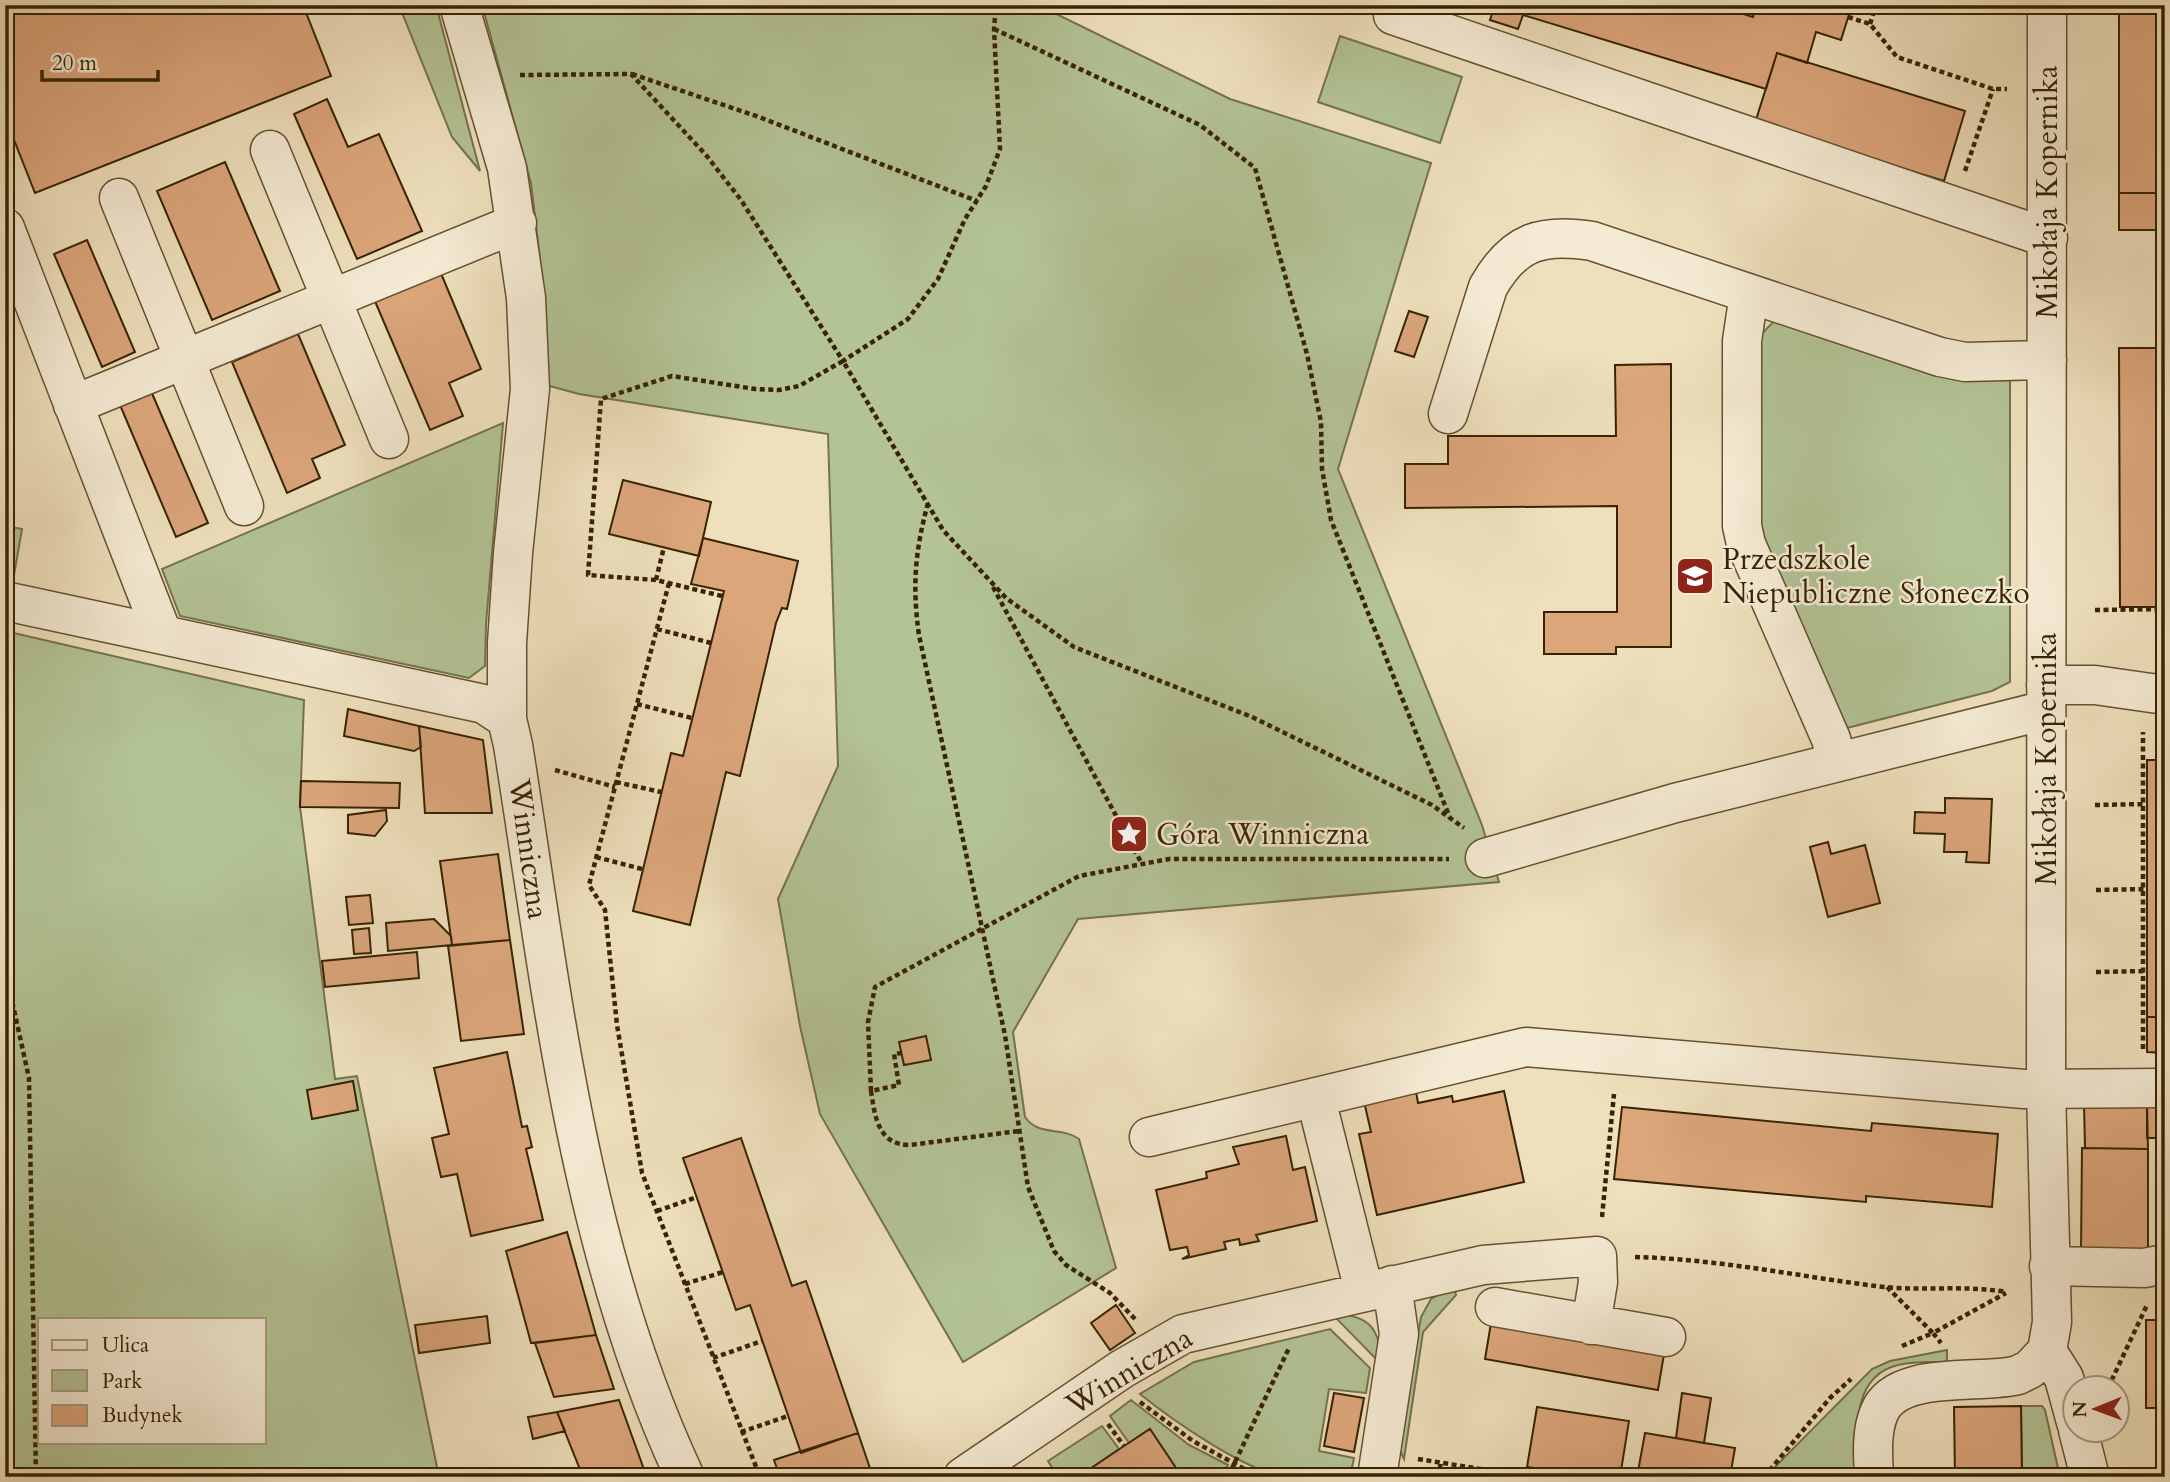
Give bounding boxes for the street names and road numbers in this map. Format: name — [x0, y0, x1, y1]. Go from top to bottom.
street label: Mikołaja Kopernika — [2027, 65, 2068, 319]
street label: Mikołaja Kopernika — [2026, 632, 2067, 886]
street label: Winniczna — [498, 775, 559, 922]
street label: Winniczna — [1057, 1317, 1200, 1426]

